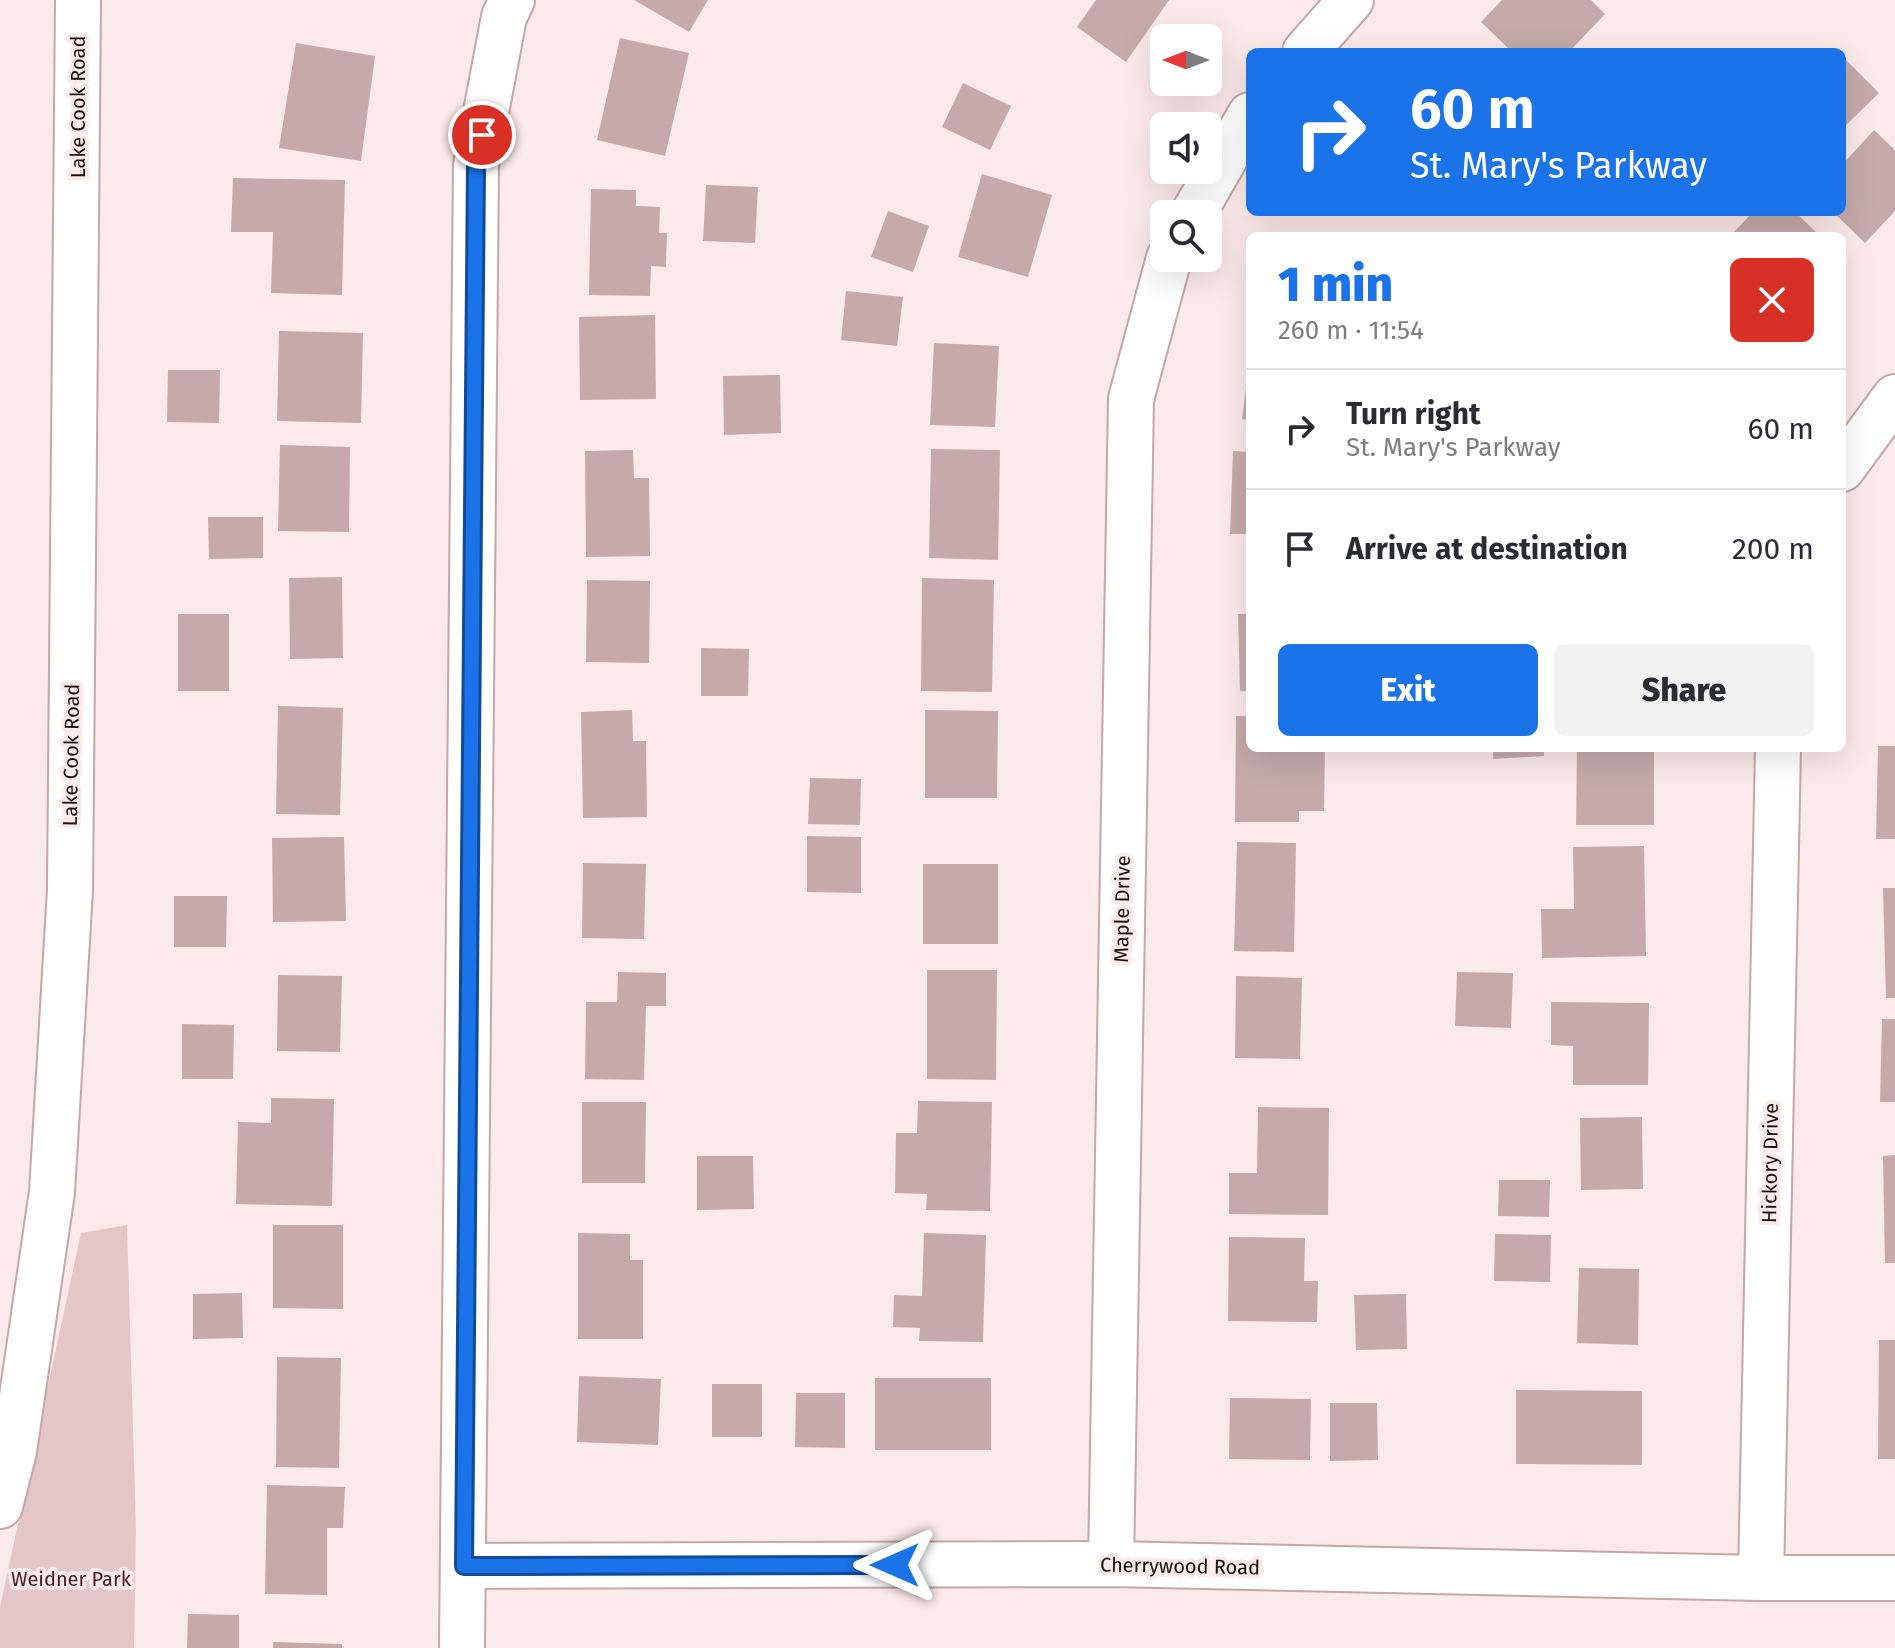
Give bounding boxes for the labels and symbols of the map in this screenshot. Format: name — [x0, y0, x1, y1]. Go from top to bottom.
north arrow — [1150, 24, 1222, 96]
street label: Lake Cook Road — [66, 36, 90, 178]
pin — [448, 101, 516, 169]
street label: Lake Cook Road — [58, 683, 84, 827]
street label: Maple Drive — [1109, 855, 1135, 963]
street label: Hickory Drive — [1757, 1103, 1783, 1223]
position arrow — [853, 1523, 937, 1607]
street label: Cherrywood Road — [1100, 1553, 1260, 1579]
park label: Weidner Park — [11, 1567, 132, 1591]

